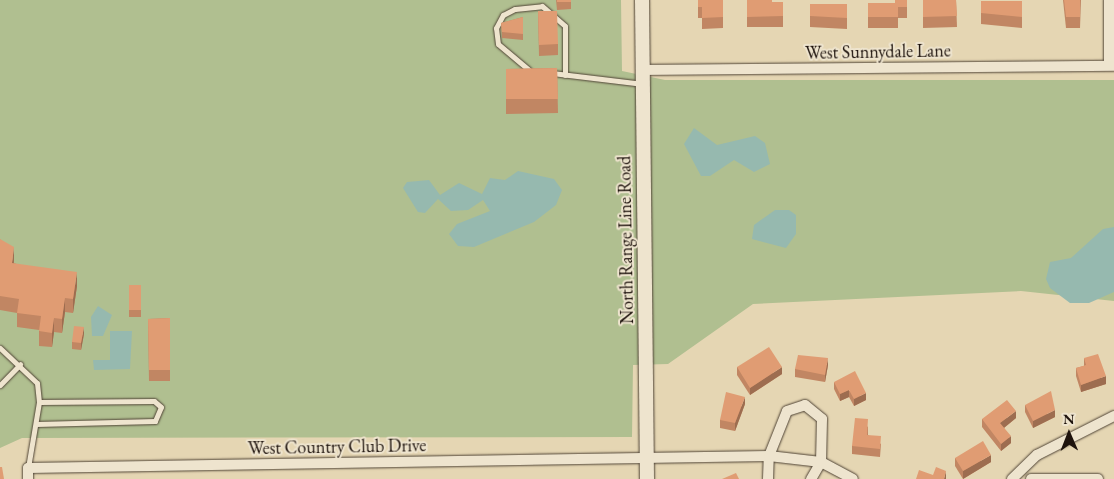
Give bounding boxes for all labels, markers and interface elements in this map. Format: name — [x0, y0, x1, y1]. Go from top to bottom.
street label: West Sunnydale Lane — [805, 40, 951, 64]
street label: North Range Line Road — [614, 156, 638, 324]
north arrow — [1044, 409, 1094, 459]
text: N — [1063, 410, 1075, 428]
street label: West Country Club Drive — [248, 435, 426, 459]

